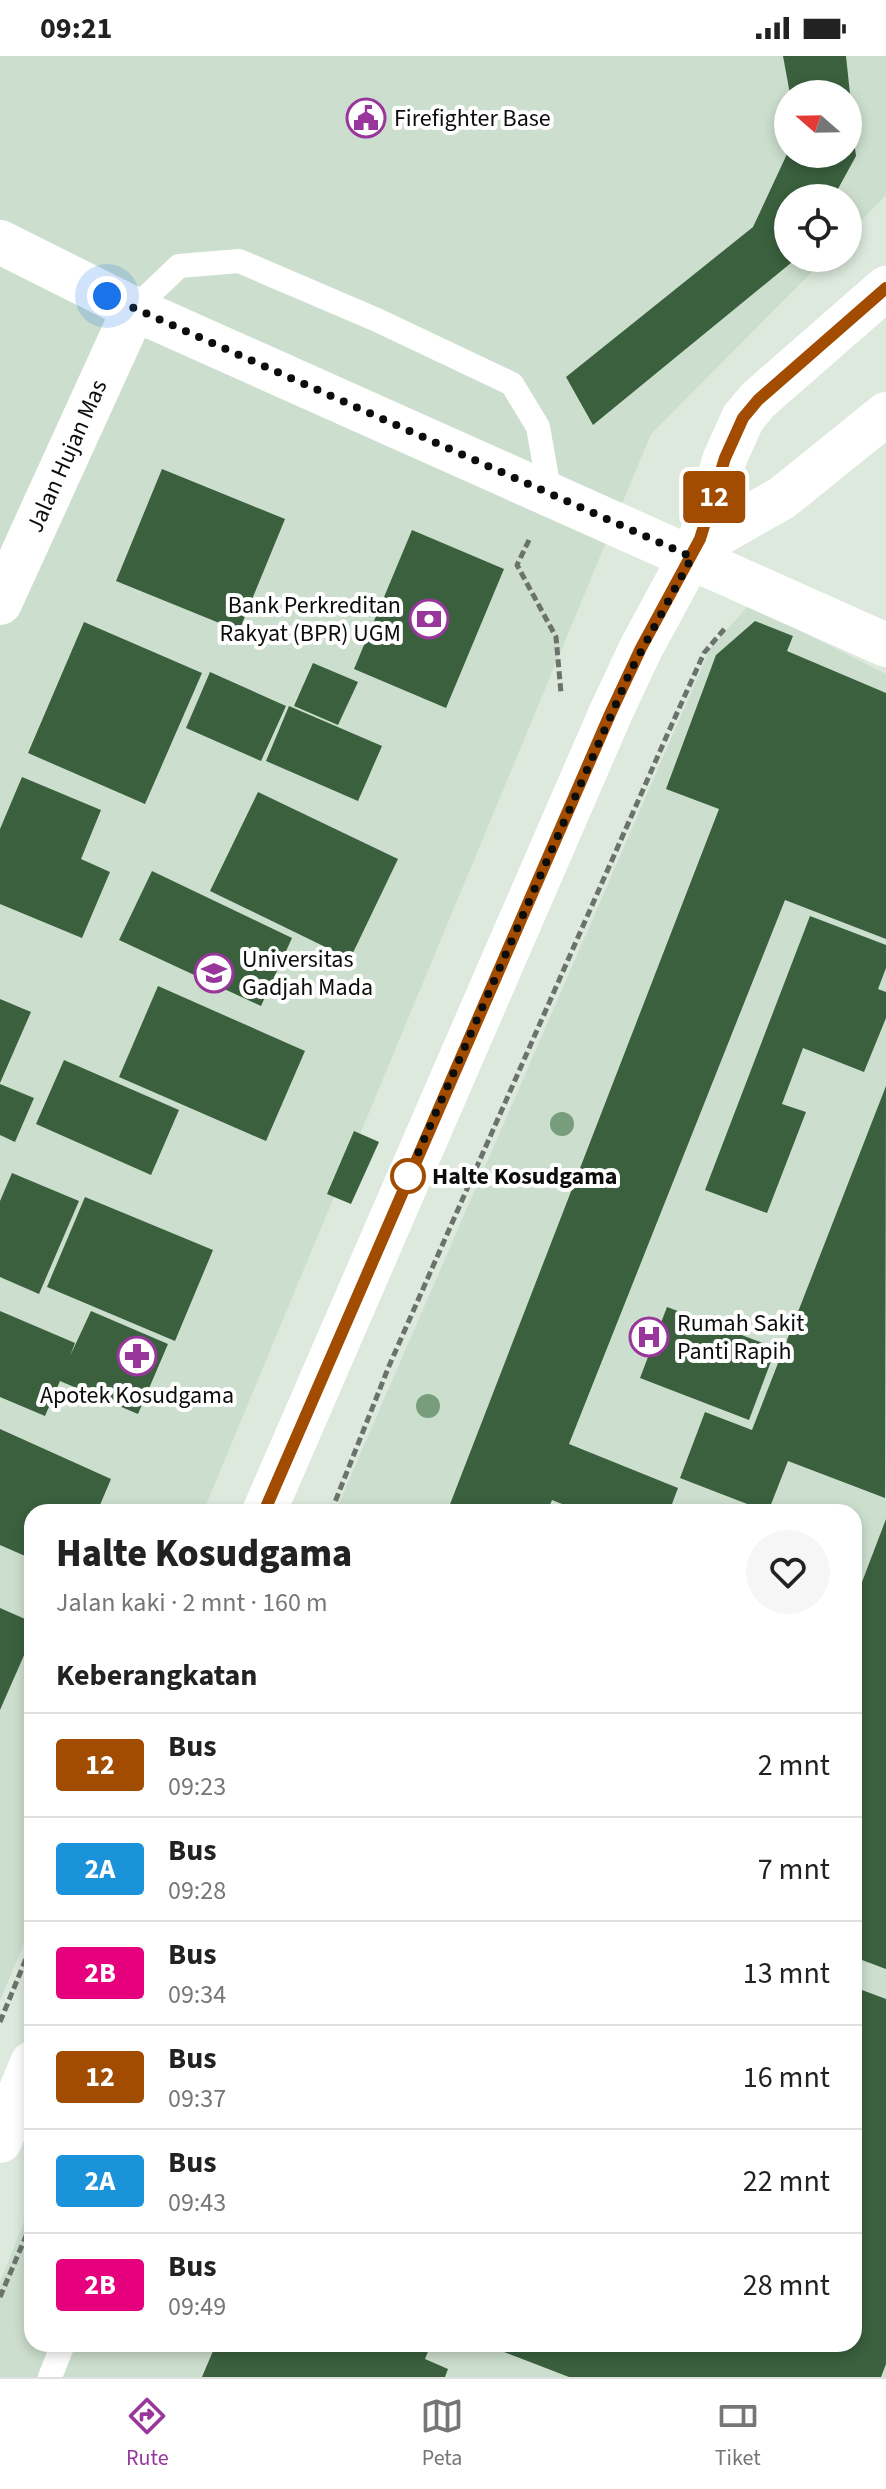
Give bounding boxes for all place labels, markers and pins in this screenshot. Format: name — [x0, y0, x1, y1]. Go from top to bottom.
public building icon: Firefighter Base — [345, 97, 387, 139]
place label: Firefighter Base — [394, 101, 551, 136]
place label: Bank Perkreditan Rakyat (BPR) UGM — [220, 588, 401, 651]
bank icon: Bank Perkreditan Rakyat (BPR) UGM — [408, 598, 450, 640]
place label: Universitas Gadjah Mada — [242, 942, 373, 1005]
school or university icon: Universitas Gadjah Mada — [193, 952, 235, 994]
marker: Halte Kosudgama — [391, 1159, 425, 1193]
place label: Halte Kosudgama — [432, 1159, 617, 1194]
place label: Rumah Sakit Panti Rapih — [677, 1306, 804, 1369]
hospital icon: Rumah Sakit Panti Rapih — [628, 1316, 670, 1358]
pharmacy icon: Apotek Kosudgama — [116, 1335, 158, 1377]
place label: Apotek Kosudgama — [40, 1378, 234, 1413]

